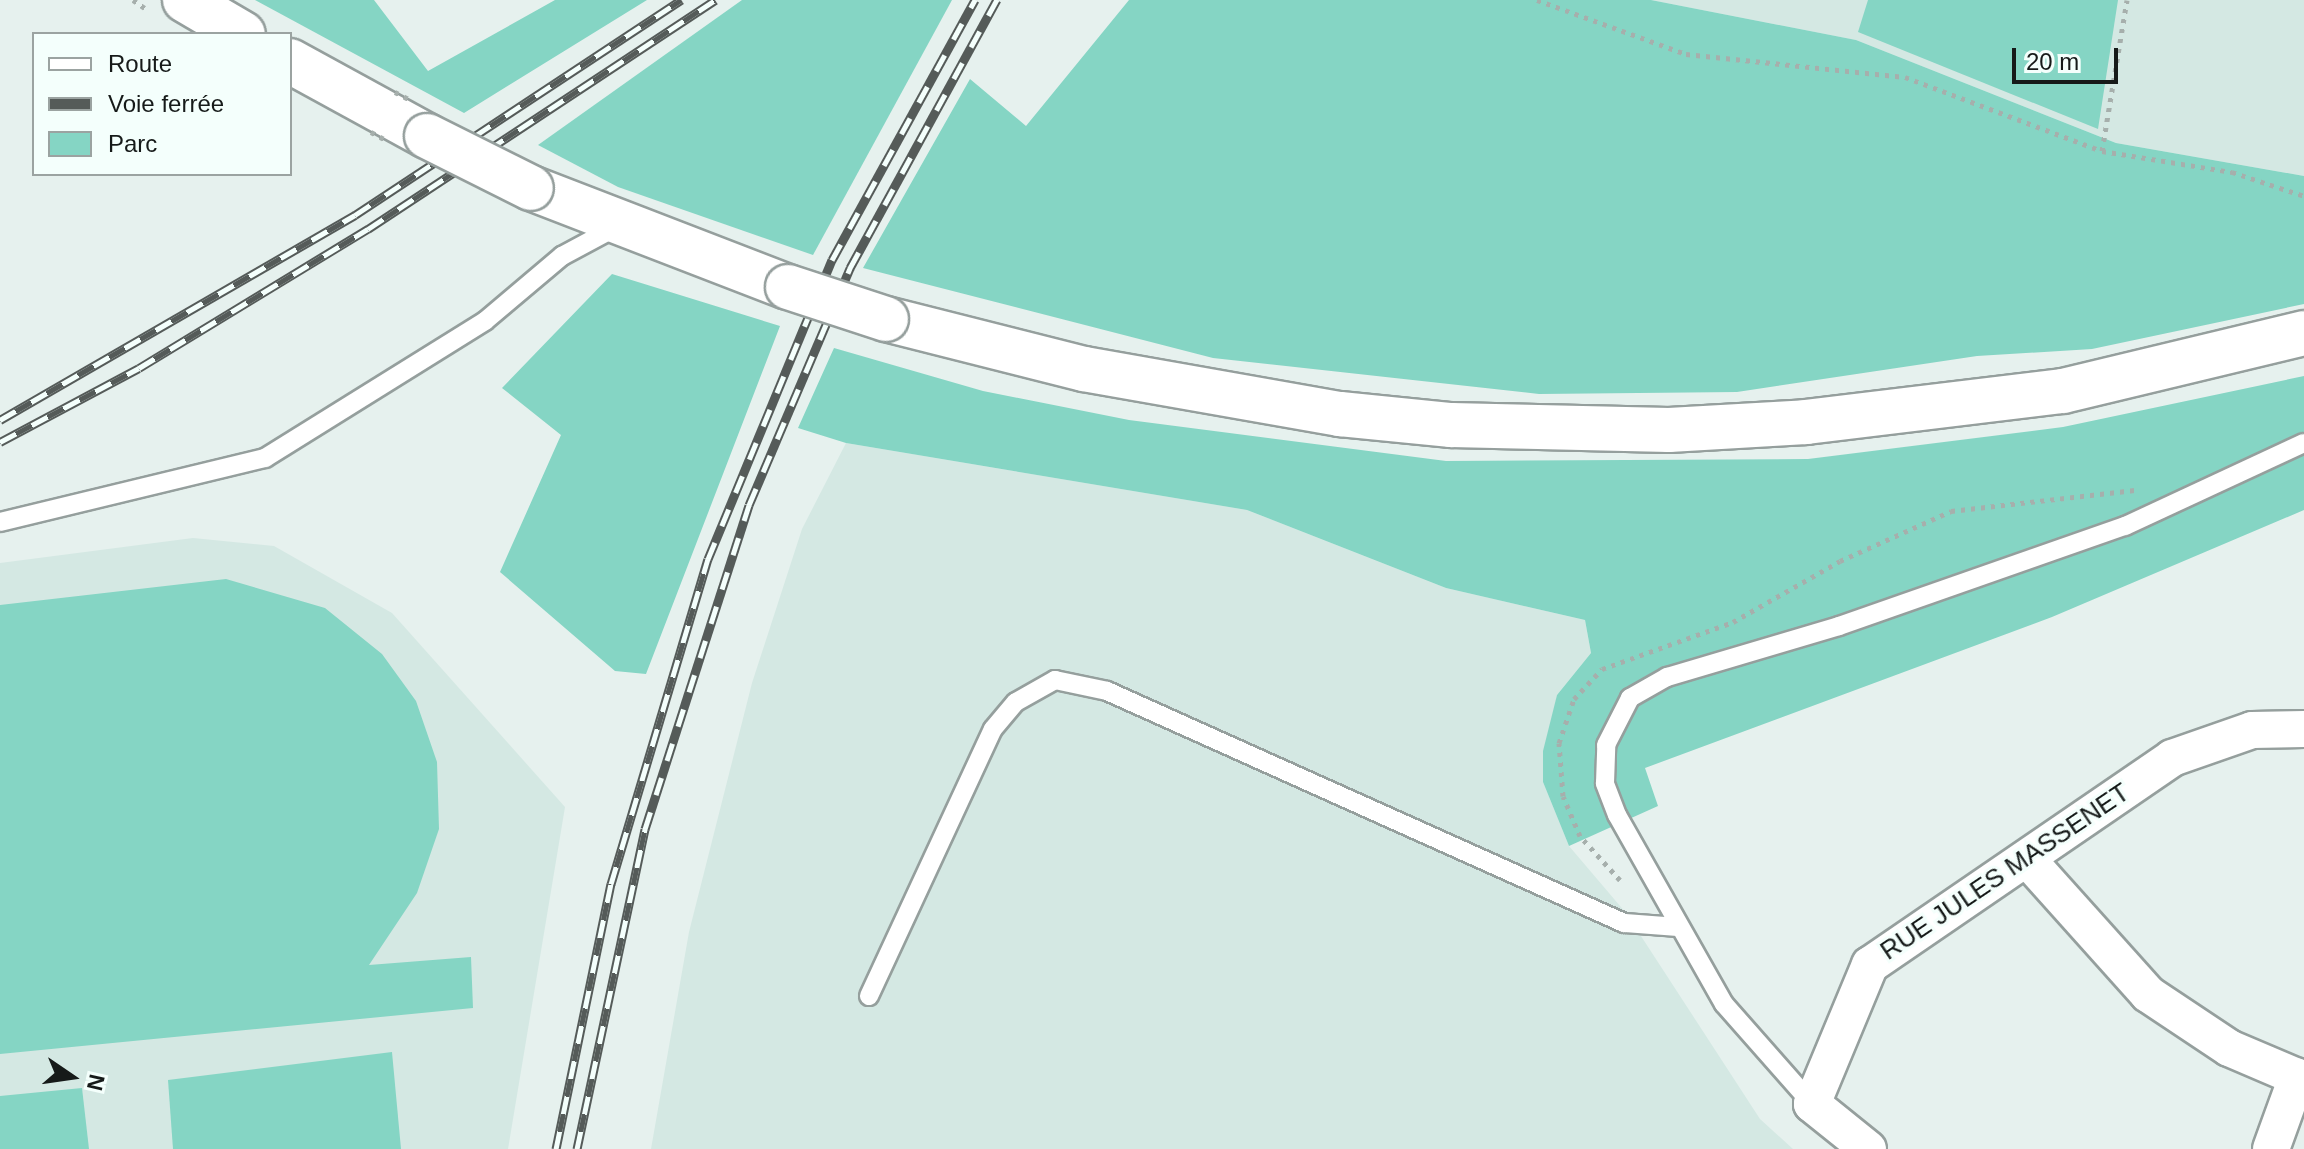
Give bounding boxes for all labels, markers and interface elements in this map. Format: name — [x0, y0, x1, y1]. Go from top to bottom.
legend — [32, 32, 292, 176]
scale bar — [2016, 32, 2122, 82]
text: 20 m — [2026, 48, 2079, 75]
text: Route — [108, 50, 172, 77]
text: Voie ferrée — [108, 90, 224, 117]
text: Parc — [108, 130, 157, 157]
street label: RUE JULES MASSENET — [1875, 777, 2135, 967]
north arrow — [32, 1037, 112, 1117]
text: N — [82, 1072, 110, 1093]

